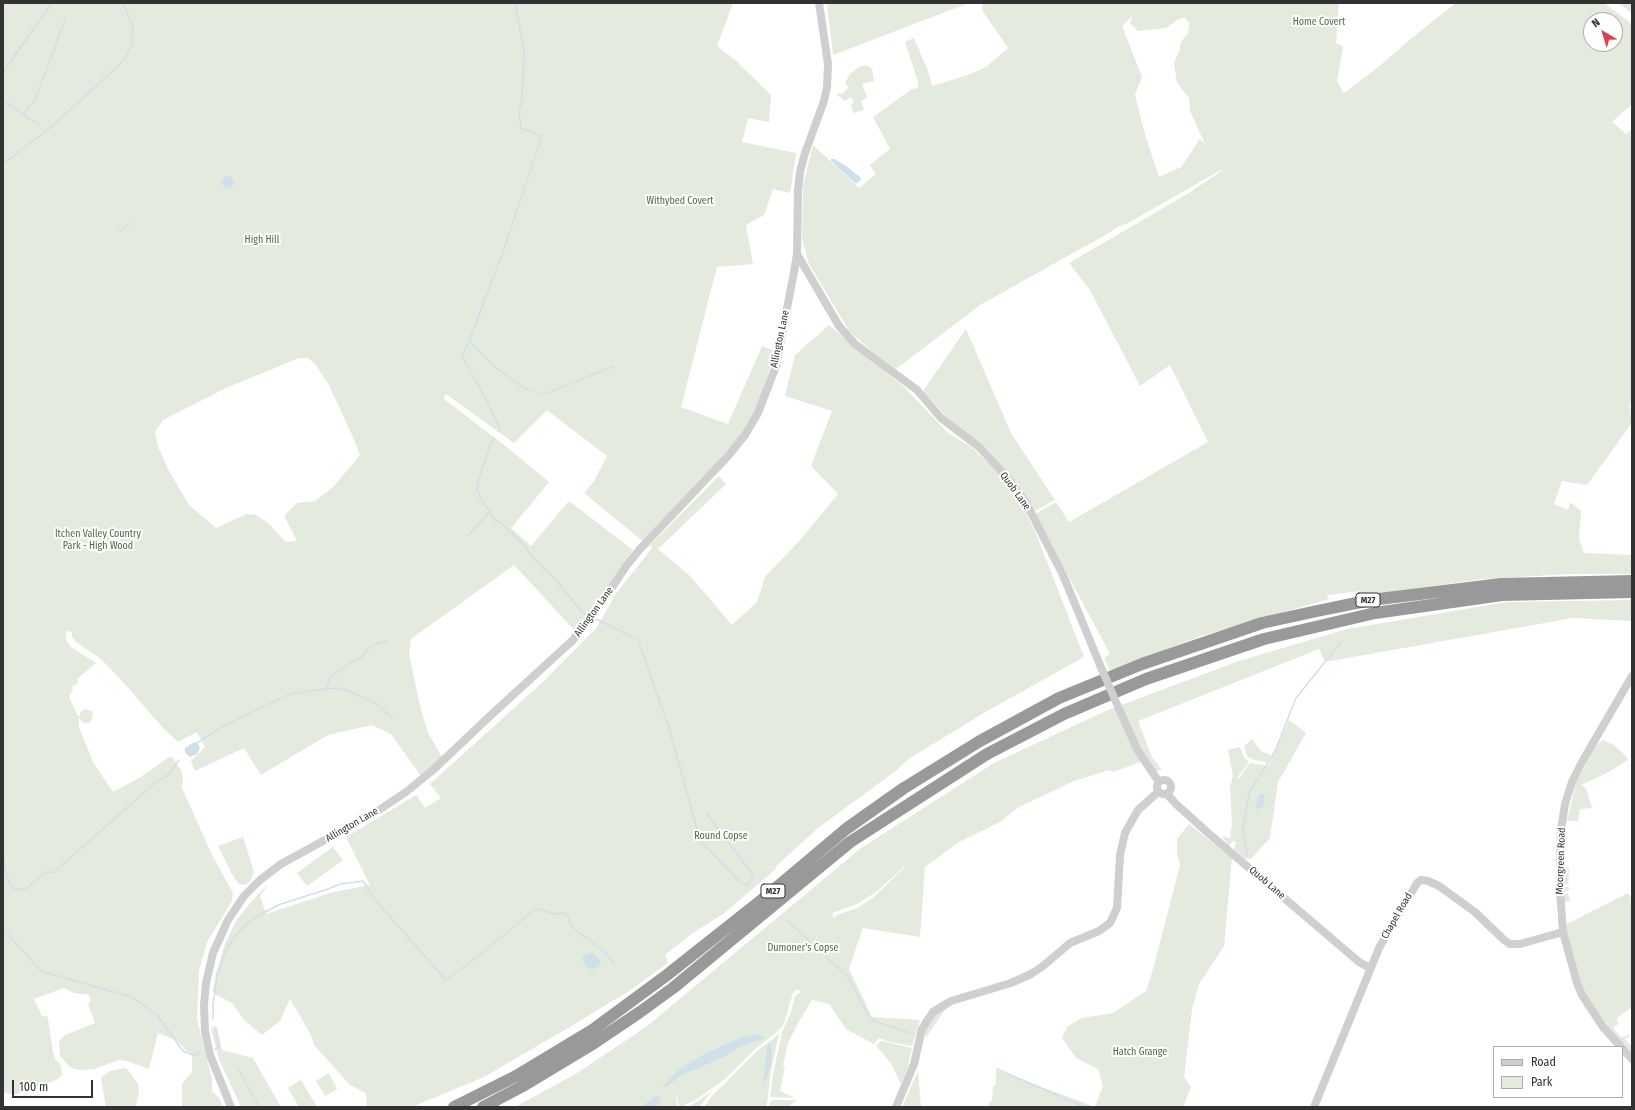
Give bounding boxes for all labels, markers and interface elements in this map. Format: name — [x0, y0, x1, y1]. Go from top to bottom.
north arrow — [1583, 12, 1623, 52]
park label: Home Covert — [1293, 16, 1345, 28]
text: N — [1589, 16, 1603, 30]
park label: Withybed Covert — [646, 195, 714, 207]
park label: High Hill — [245, 234, 279, 246]
street label: Allington Lane — [768, 309, 792, 369]
street label: Quob Lane — [997, 470, 1033, 512]
park label: Itchen Valley Country Park - High Wood — [55, 528, 141, 552]
street label: Allington Lane — [572, 585, 616, 639]
road number: M27 — [1356, 593, 1380, 607]
street label: Allington Lane — [324, 805, 380, 845]
street label: Moorgreen Road — [1554, 827, 1568, 895]
park label: Round Copse — [694, 830, 748, 842]
street label: Quob Lane — [1246, 864, 1288, 902]
road number: M27 — [761, 884, 785, 898]
street label: Chapel Road — [1379, 891, 1415, 941]
park label: Dumoner's Copse — [768, 942, 838, 954]
park label: Hatch Grange — [1113, 1046, 1167, 1058]
legend — [1493, 1046, 1623, 1098]
text: Road — [1531, 1055, 1556, 1069]
scale bar — [14, 1072, 95, 1098]
text: Park — [1531, 1075, 1552, 1089]
text: 100 m — [19, 1080, 48, 1094]

